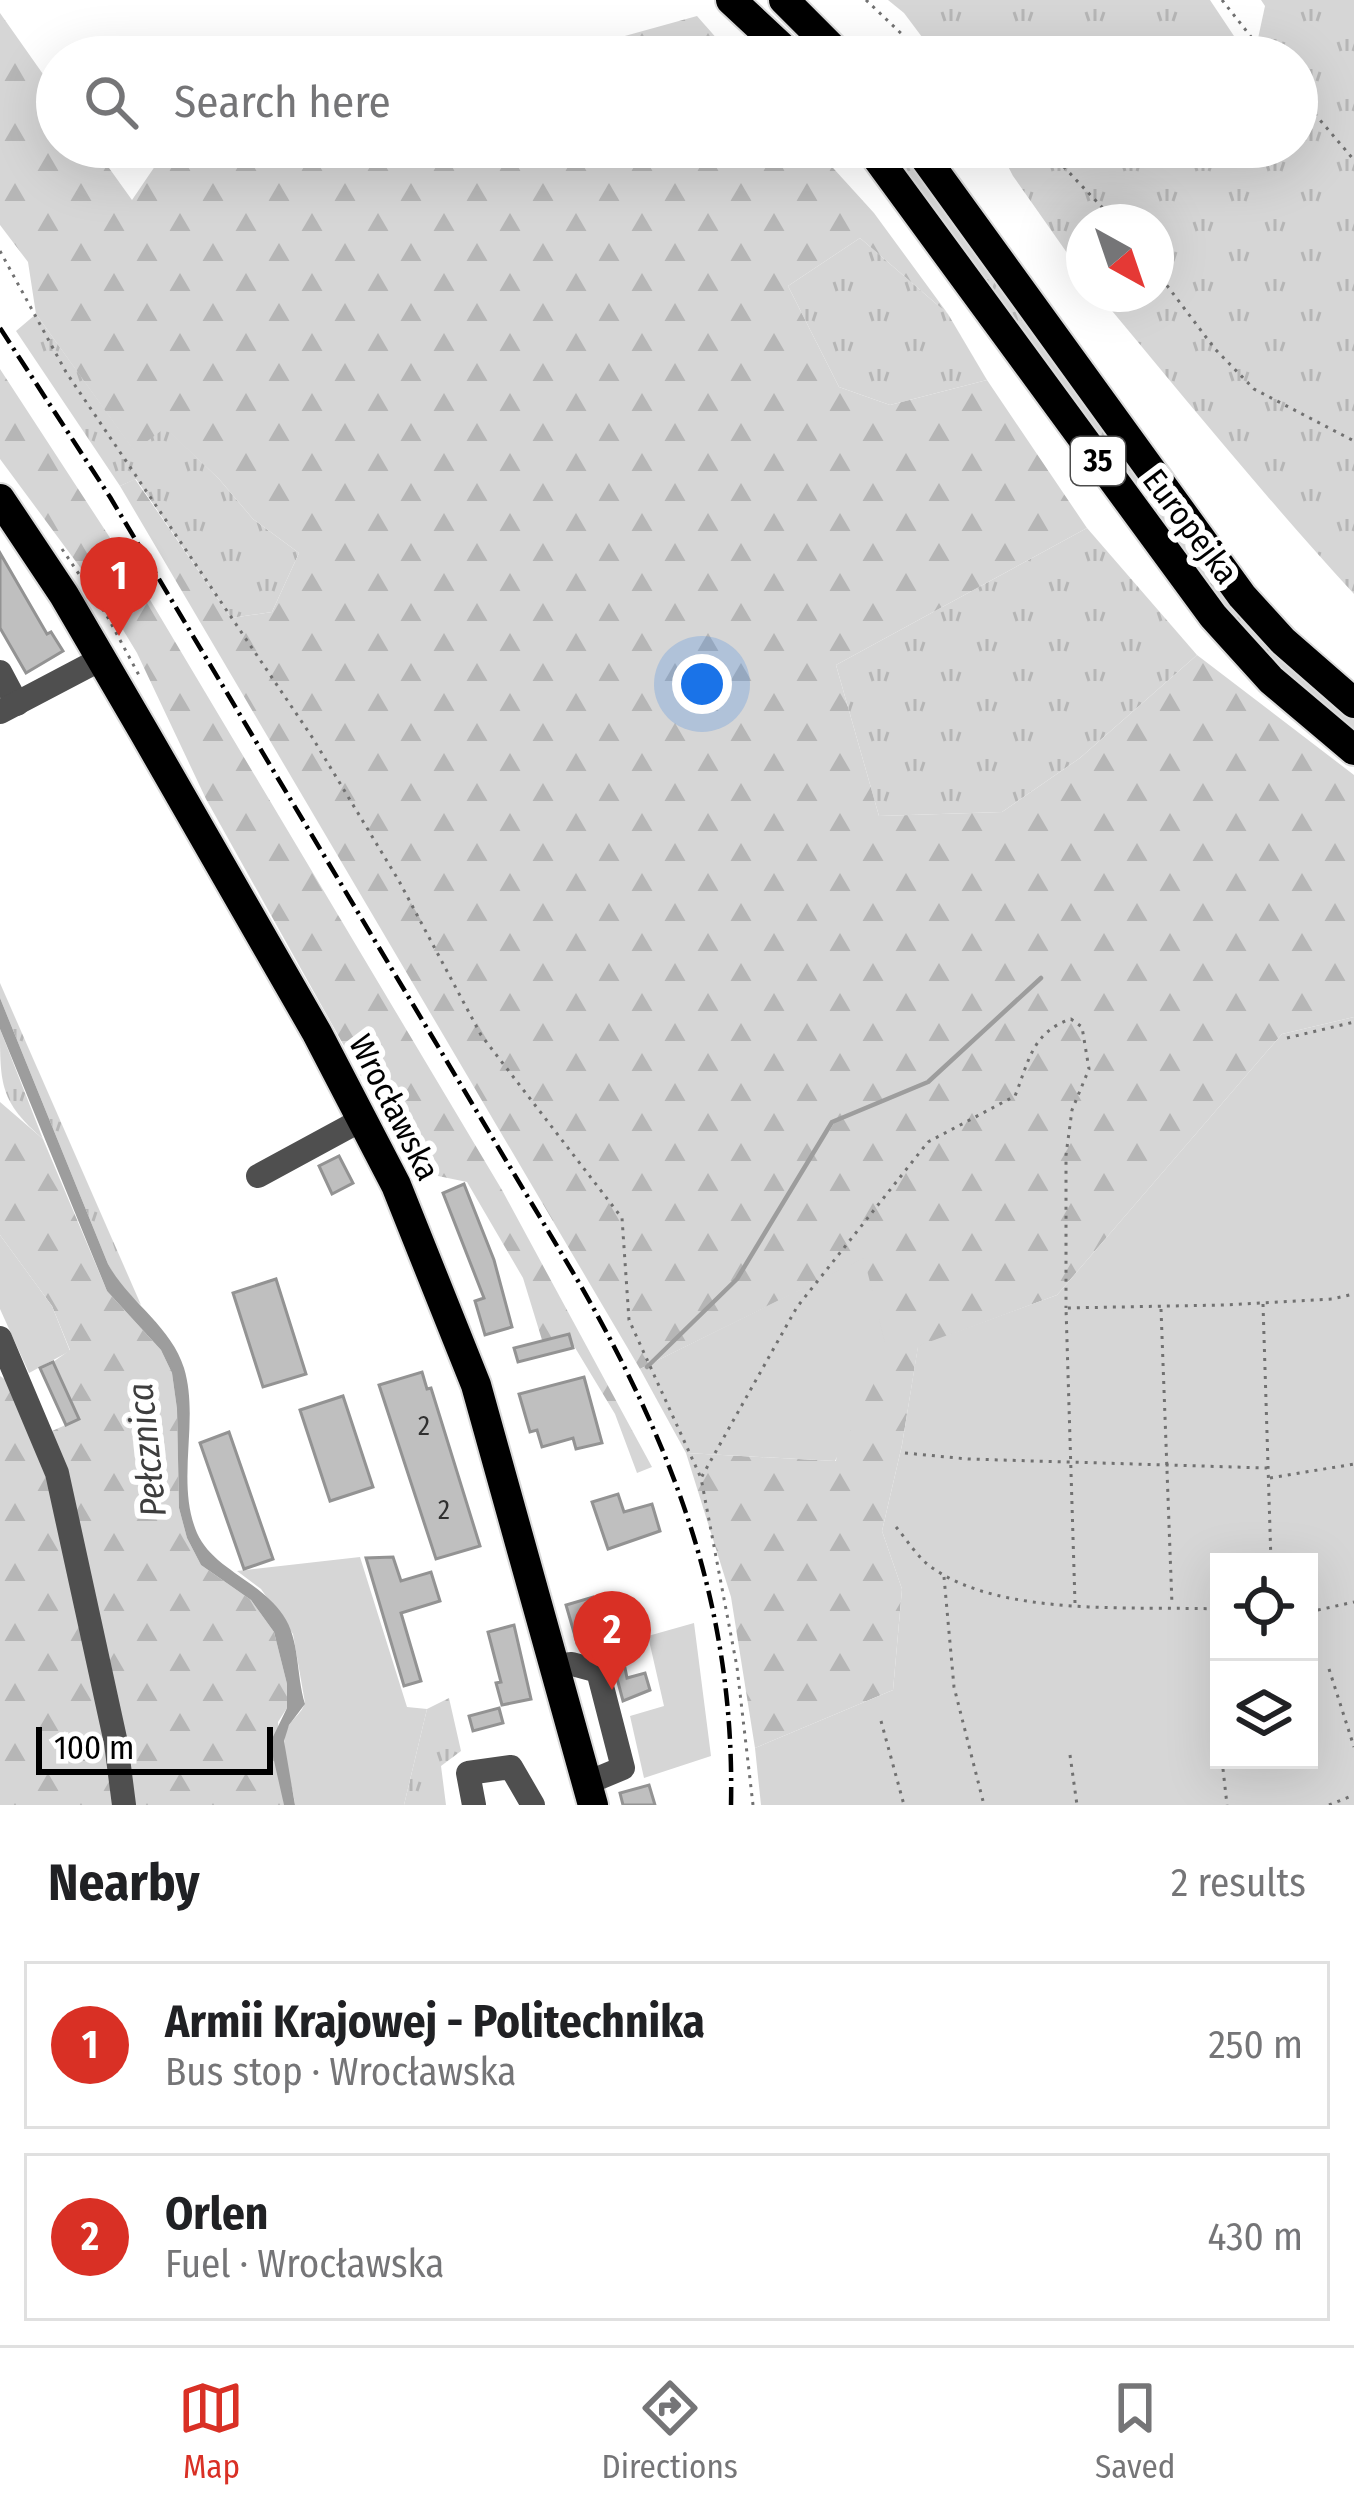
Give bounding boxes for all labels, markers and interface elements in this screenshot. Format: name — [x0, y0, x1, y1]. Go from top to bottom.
search box — [36, 36, 1318, 168]
icon: search — [78, 69, 144, 135]
text: Search here — [174, 75, 391, 129]
north arrow — [1066, 204, 1174, 312]
road number: 35 — [1071, 437, 1125, 485]
street label: Europejka — [1134, 461, 1246, 592]
pin: 1 — [80, 537, 158, 636]
your location — [672, 654, 732, 714]
street label: Wrocławska — [340, 1028, 448, 1187]
water label: Pełcznica — [118, 1381, 176, 1519]
house number: 2 — [418, 1410, 430, 1442]
house number: 2 — [438, 1494, 450, 1526]
map controls — [1210, 1553, 1318, 1769]
button: locate — [1210, 1553, 1318, 1661]
pin: 2 — [573, 1591, 651, 1690]
button: layers — [1210, 1661, 1318, 1769]
scale bar — [36, 1721, 273, 1774]
text: 100 m — [54, 1728, 134, 1768]
text: Nearby — [48, 1852, 200, 1914]
text: 2 results — [1171, 1860, 1306, 1906]
text: Armii Krajowej - Politechnika — [165, 1995, 705, 2049]
text: 1 — [82, 2022, 98, 2068]
text: 250 m — [1208, 2022, 1303, 2068]
text: Bus stop · Wrocławska — [165, 2049, 516, 2095]
text: Orlen — [165, 2187, 268, 2241]
text: 2 — [81, 2214, 99, 2260]
text: 430 m — [1208, 2214, 1303, 2260]
text: Fuel · Wrocławska — [165, 2241, 444, 2287]
tab: Map — [178, 2375, 244, 2487]
tab: Directions — [601, 2375, 738, 2487]
tab: Saved — [1095, 2375, 1175, 2487]

